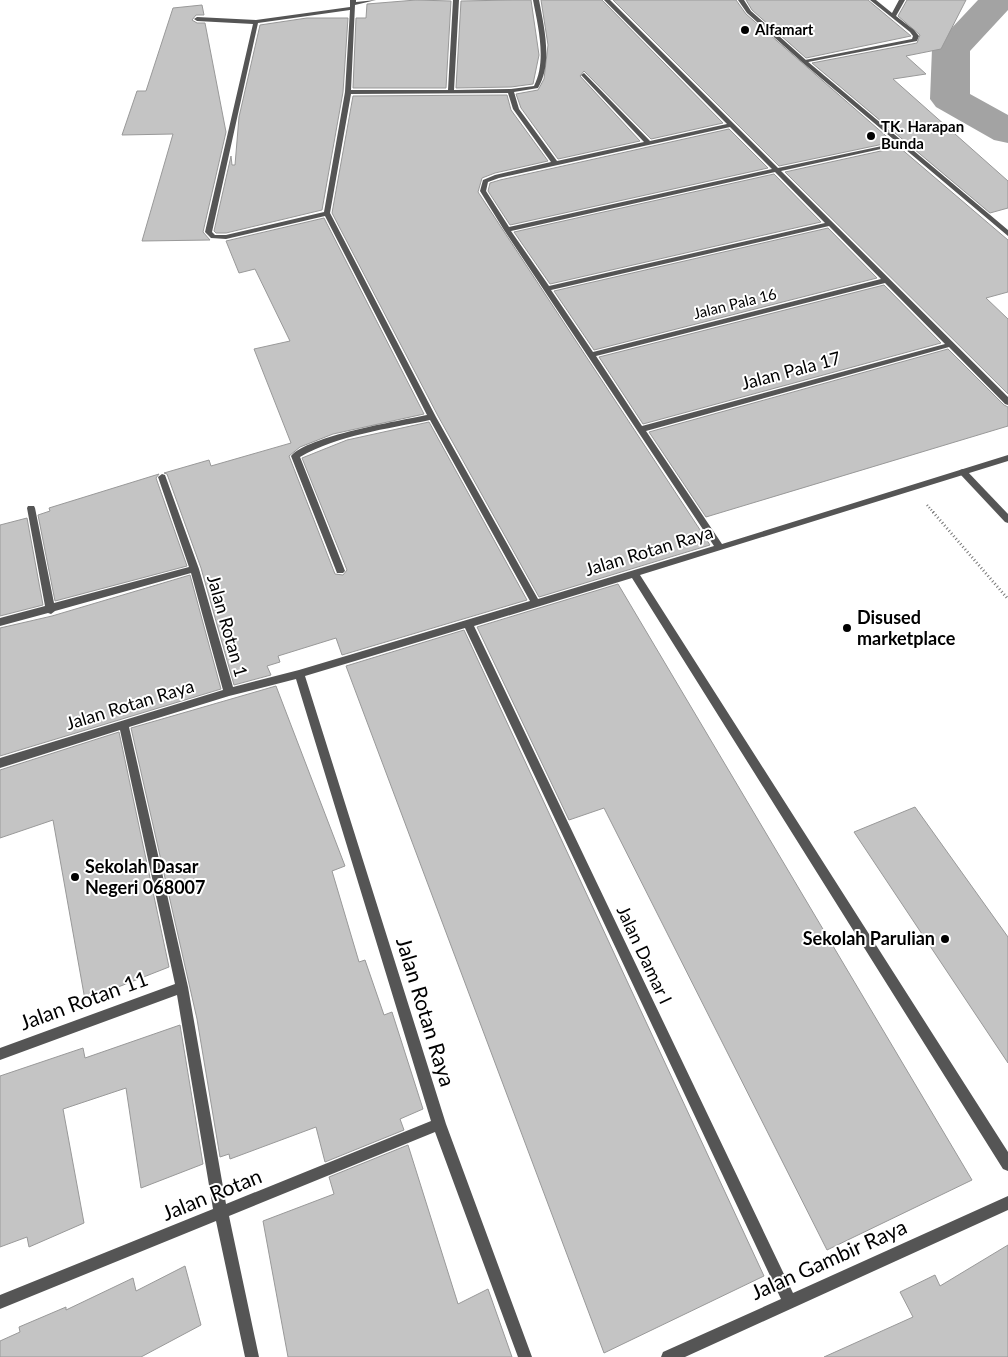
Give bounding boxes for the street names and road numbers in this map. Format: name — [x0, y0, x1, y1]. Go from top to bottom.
street label: Jalan Pala 16 — [691, 284, 779, 322]
street label: Jalan Pala 17 — [739, 346, 843, 394]
street label: Jalan Rotan Raya — [582, 520, 715, 580]
street label: Jalan Rotan 1 — [203, 572, 253, 679]
street label: Jalan Rotan Raya — [63, 674, 196, 734]
street label: Jalan Damar I — [613, 902, 677, 1007]
street label: Jalan Rotan Raya — [392, 934, 461, 1089]
street label: Jalan Rotan 11 — [16, 965, 151, 1034]
street label: Jalan Rotan — [158, 1162, 265, 1225]
street label: Jalan Gambir Raya — [747, 1213, 910, 1304]

